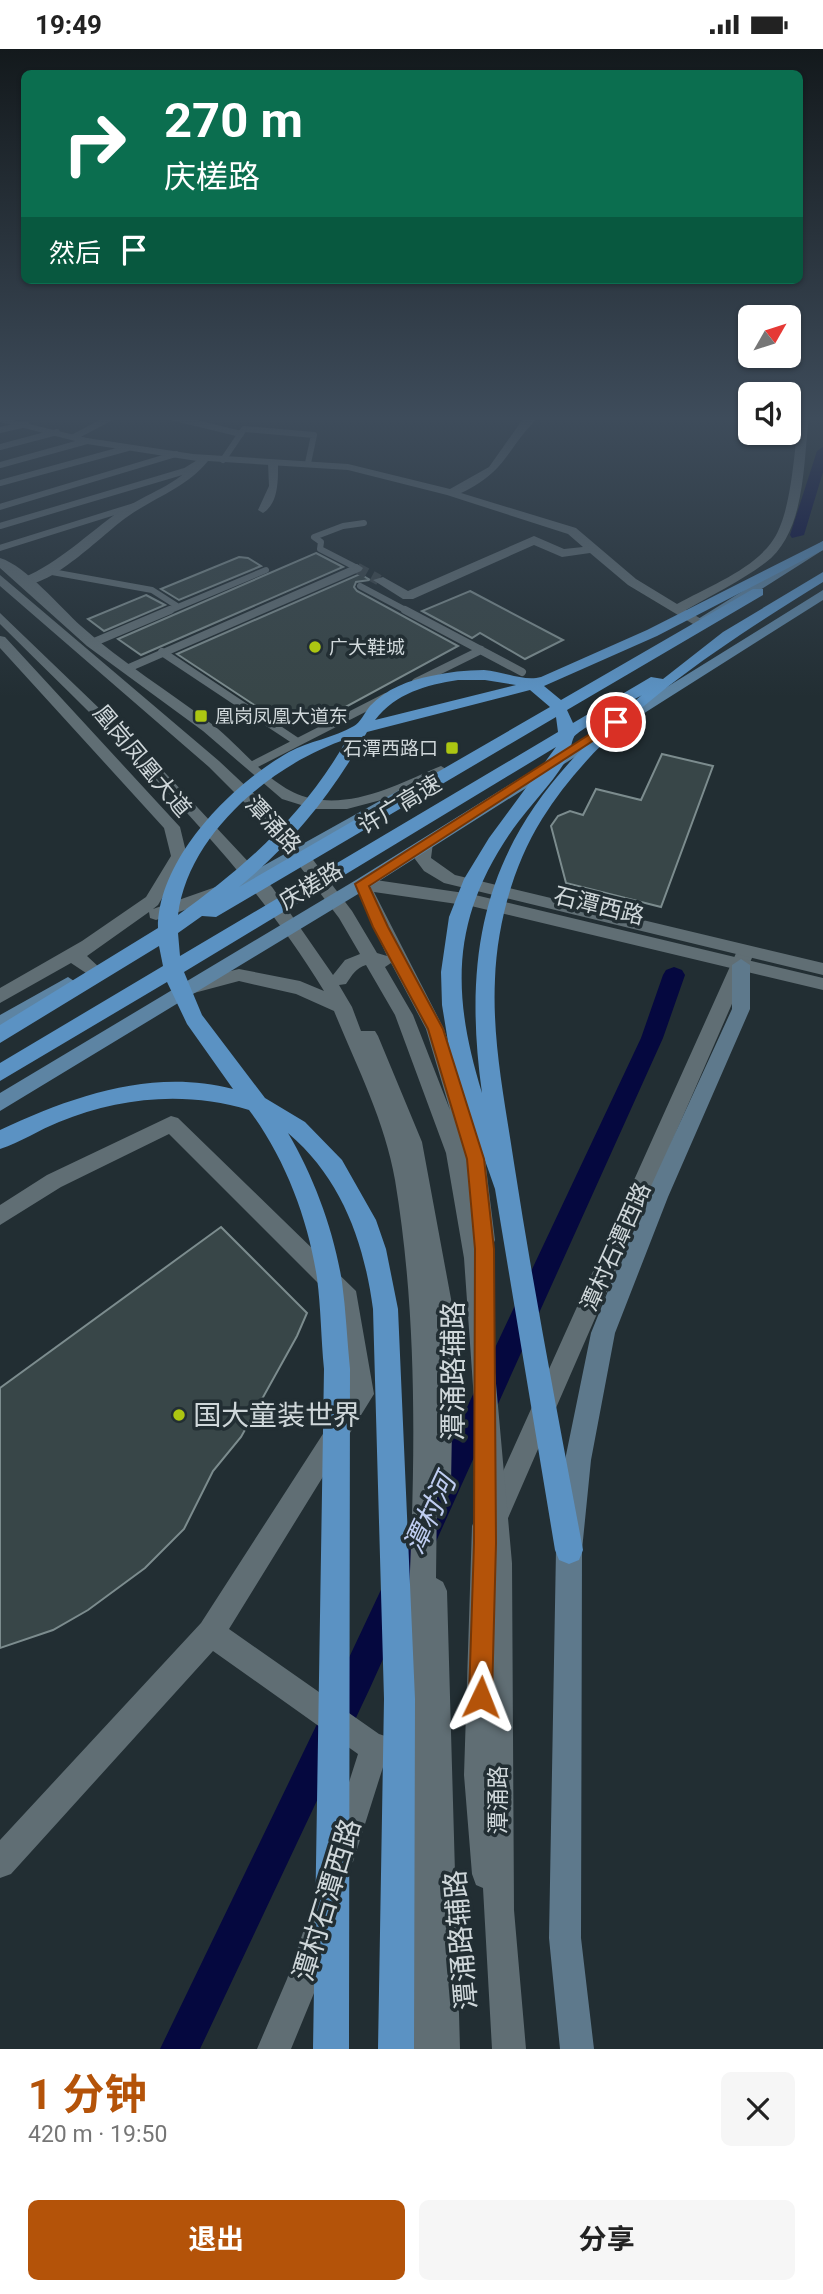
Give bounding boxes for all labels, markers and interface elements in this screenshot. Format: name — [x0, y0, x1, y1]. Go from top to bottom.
text: 19:49 — [35, 10, 102, 40]
text: 270 m — [164, 92, 303, 149]
icon: right — [49, 98, 140, 189]
text: 庆槎路 — [164, 158, 260, 196]
icon: arrive — [115, 231, 153, 269]
text: 然后 — [49, 238, 101, 268]
north arrow — [738, 305, 802, 367]
map controls — [738, 305, 801, 445]
button: sound — [738, 382, 801, 445]
place label: 广大鞋城 — [329, 636, 405, 659]
marker: 广大鞋城 — [307, 639, 323, 655]
pin — [586, 692, 646, 752]
street label: 凰岗凤凰大道 — [87, 699, 197, 823]
icon: arrive — [597, 703, 635, 741]
place label: 凰岗凤凰大道东 — [215, 705, 348, 728]
marker: 凰岗凤凰大道东 — [193, 708, 209, 724]
place label: 石潭西路口 — [343, 737, 438, 760]
marker: 石潭西路口 — [444, 740, 460, 756]
street label: 许广高速 — [354, 770, 446, 840]
street label: 潭涌路 — [240, 791, 306, 859]
street label: 庆槎路 — [274, 857, 348, 915]
street label: 石潭西路 — [551, 882, 647, 930]
street label: 潭村石潭西路 — [576, 1178, 656, 1316]
street label: 潭涌路辅路 — [437, 1301, 470, 1441]
place label: 国大童装世界 — [193, 1399, 361, 1432]
marker: 国大童装世界 — [171, 1407, 187, 1423]
water label: 潭村河 — [397, 1464, 465, 1559]
position arrow — [444, 1660, 518, 1734]
street label: 潭涌路 — [485, 1766, 512, 1835]
street label: 潭村石潭西路 — [287, 1815, 367, 1985]
street label: 潭涌路辅路 — [438, 1869, 484, 2011]
text: 1 分钟 — [28, 2070, 147, 2119]
button: close — [721, 2072, 795, 2146]
text: 420 m · 19:50 — [28, 2121, 167, 2148]
button: 退出 — [28, 2200, 405, 2280]
button: 分享 — [419, 2200, 795, 2280]

